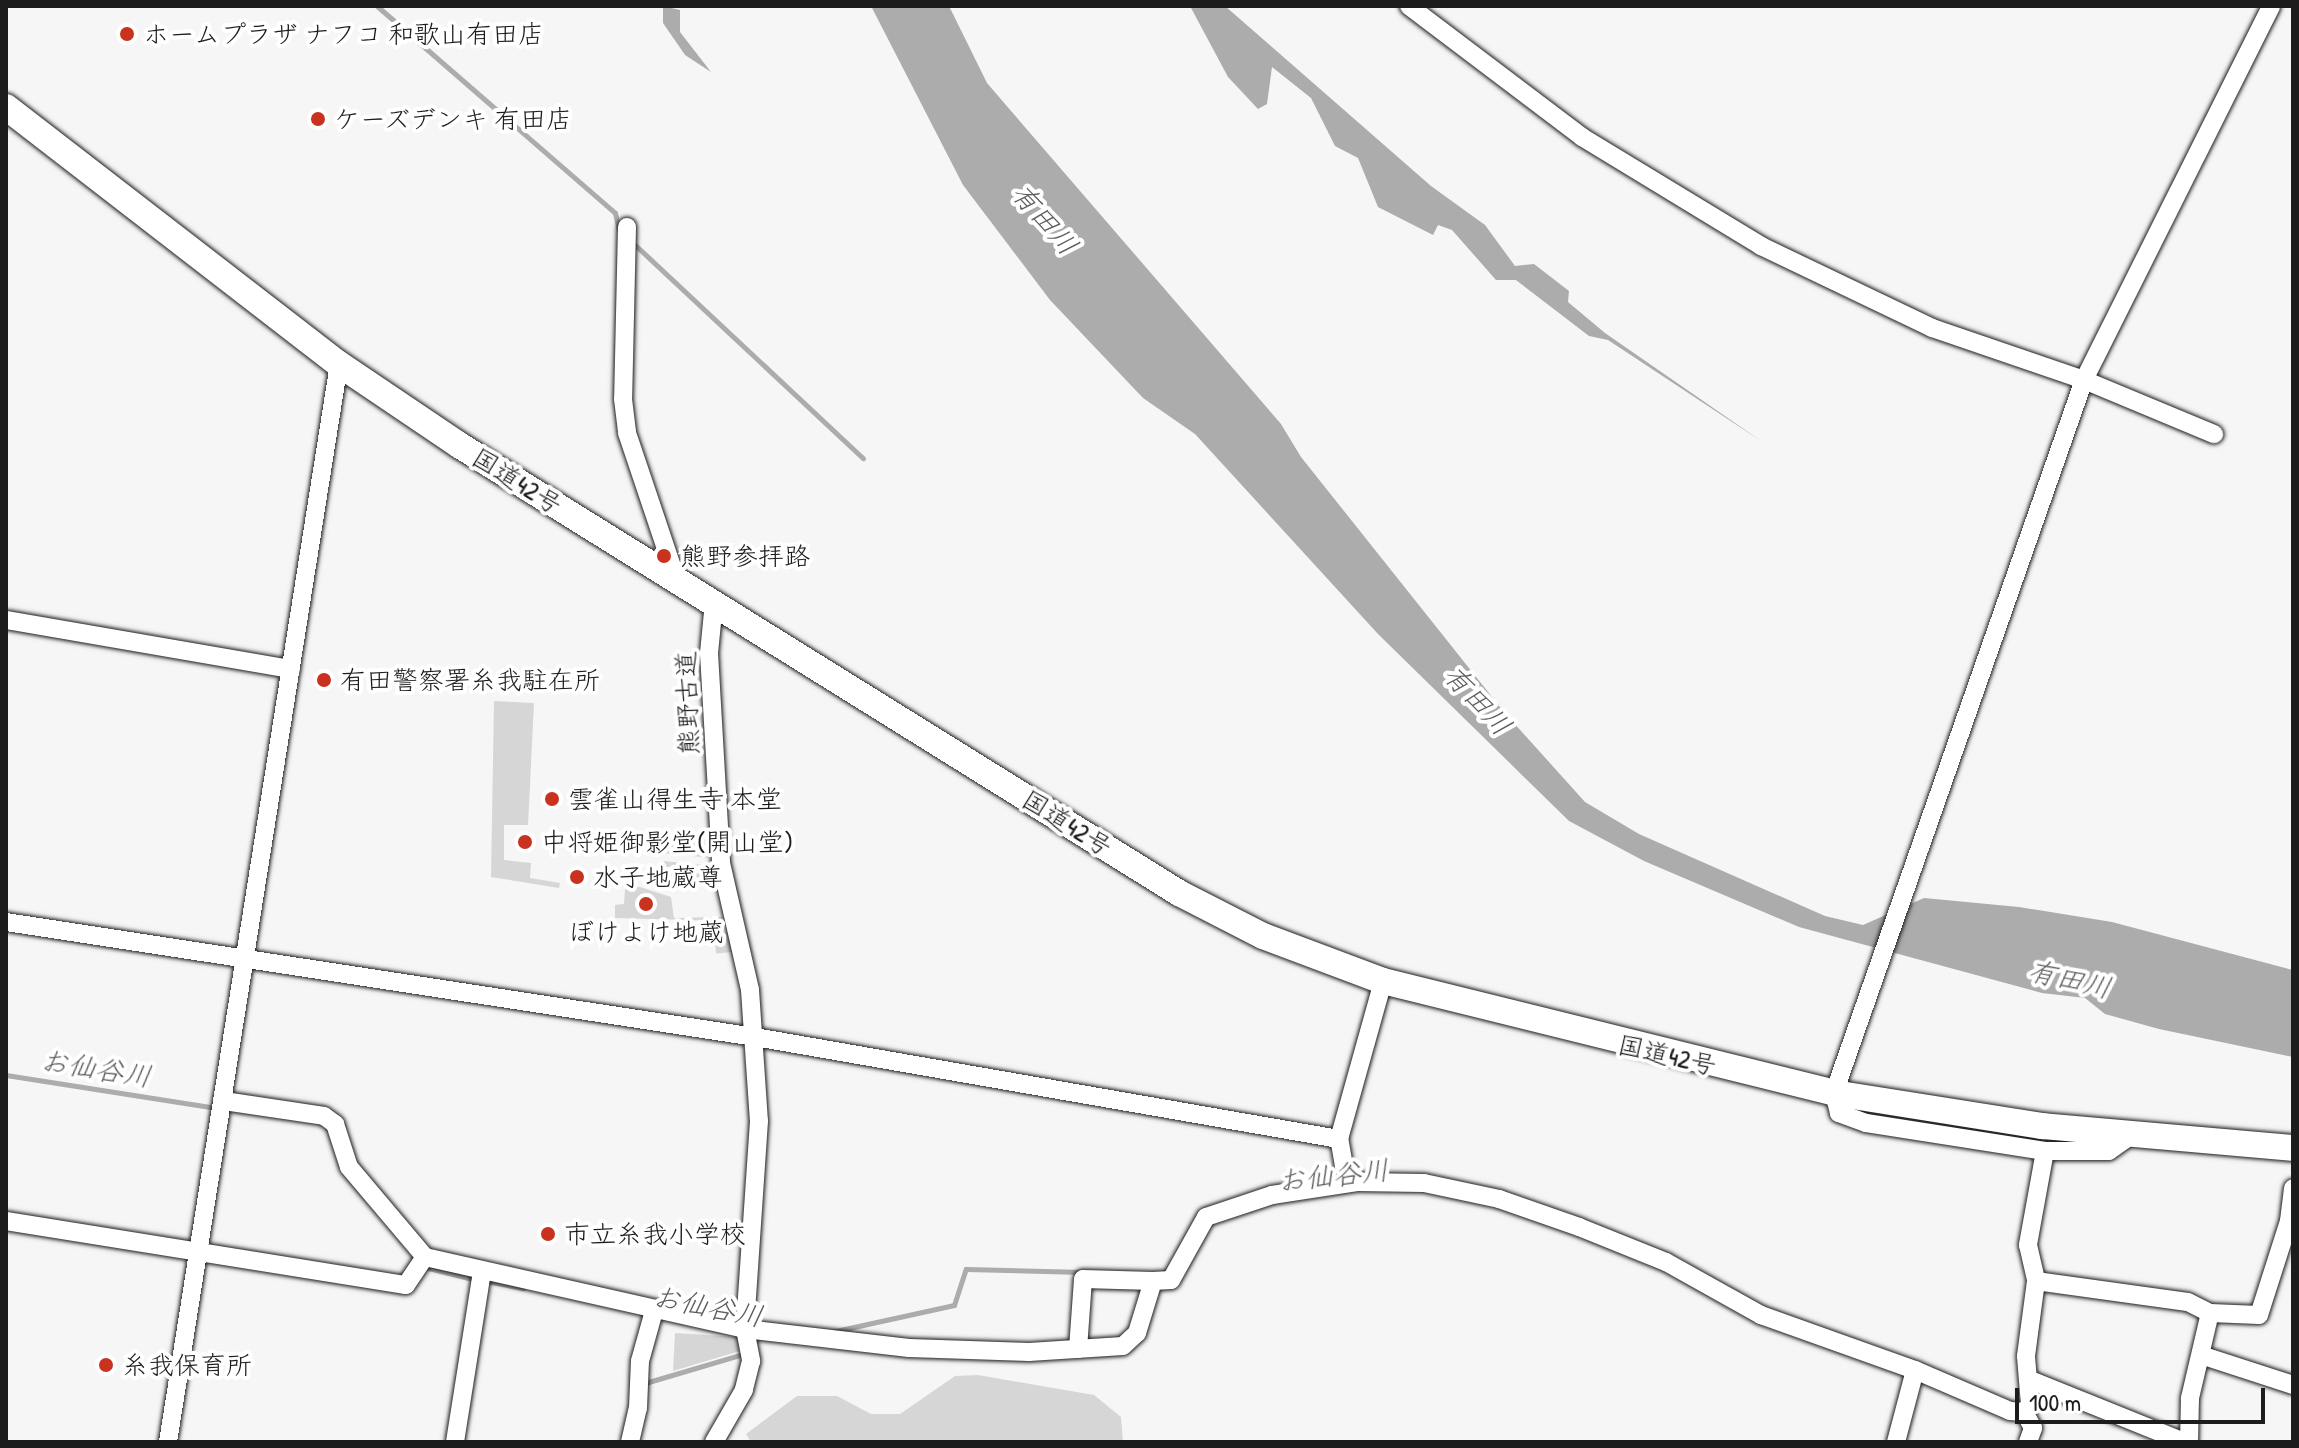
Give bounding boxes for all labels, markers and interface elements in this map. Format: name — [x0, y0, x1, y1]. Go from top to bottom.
place label: ホームプラザ ナフコ 和歌山有田店 — [143, 18, 545, 50]
marker: ホームプラザ ナフコ 和歌山有田店 — [118, 25, 136, 43]
place label: ケーズデンキ 有田店 — [334, 103, 574, 135]
marker: ケーズデンキ 有田店 — [309, 110, 327, 128]
water label: 有田川 — [1005, 176, 1085, 262]
street label: 国道42号 — [466, 441, 568, 521]
place label: 熊野参拝路 — [680, 540, 810, 572]
marker: 熊野参拝路 — [655, 547, 673, 565]
street label: 熊野古道 — [670, 650, 704, 756]
water label: 有田川 — [1437, 658, 1519, 742]
place label: 有田警察署糸我駐在所 — [340, 664, 600, 696]
marker: 有田警察署糸我駐在所 — [315, 671, 333, 689]
place label: 雲雀山得生寺 本堂 — [568, 783, 782, 815]
street label: 国道42号 — [1016, 783, 1118, 863]
marker: 雲雀山得生寺 本堂 — [543, 790, 561, 808]
place label: 中将姫御影堂(開山堂) — [541, 826, 793, 858]
marker: 中将姫御影堂(開山堂) — [516, 833, 534, 851]
place label: 水子地蔵尊 — [593, 861, 723, 893]
marker: 水子地蔵尊 — [568, 868, 586, 886]
marker: ぼけよけ地蔵 — [637, 895, 655, 913]
place label: ぼけよけ地蔵 — [568, 916, 724, 948]
water label: 有田川 — [2025, 953, 2115, 1005]
street label: 国道42号 — [1615, 1029, 1719, 1081]
water label: お仙谷川 — [38, 1043, 154, 1093]
water label: お仙谷川 — [1276, 1152, 1390, 1198]
place label: 市立糸我小学校 — [564, 1218, 746, 1250]
marker: 市立糸我小学校 — [539, 1225, 557, 1243]
water label: お仙谷川 — [650, 1279, 766, 1333]
place label: 糸我保育所 — [122, 1349, 252, 1381]
marker: 糸我保育所 — [97, 1356, 115, 1374]
scale bar — [2019, 1372, 2269, 1422]
text: 100 m — [2029, 1386, 2081, 1418]

